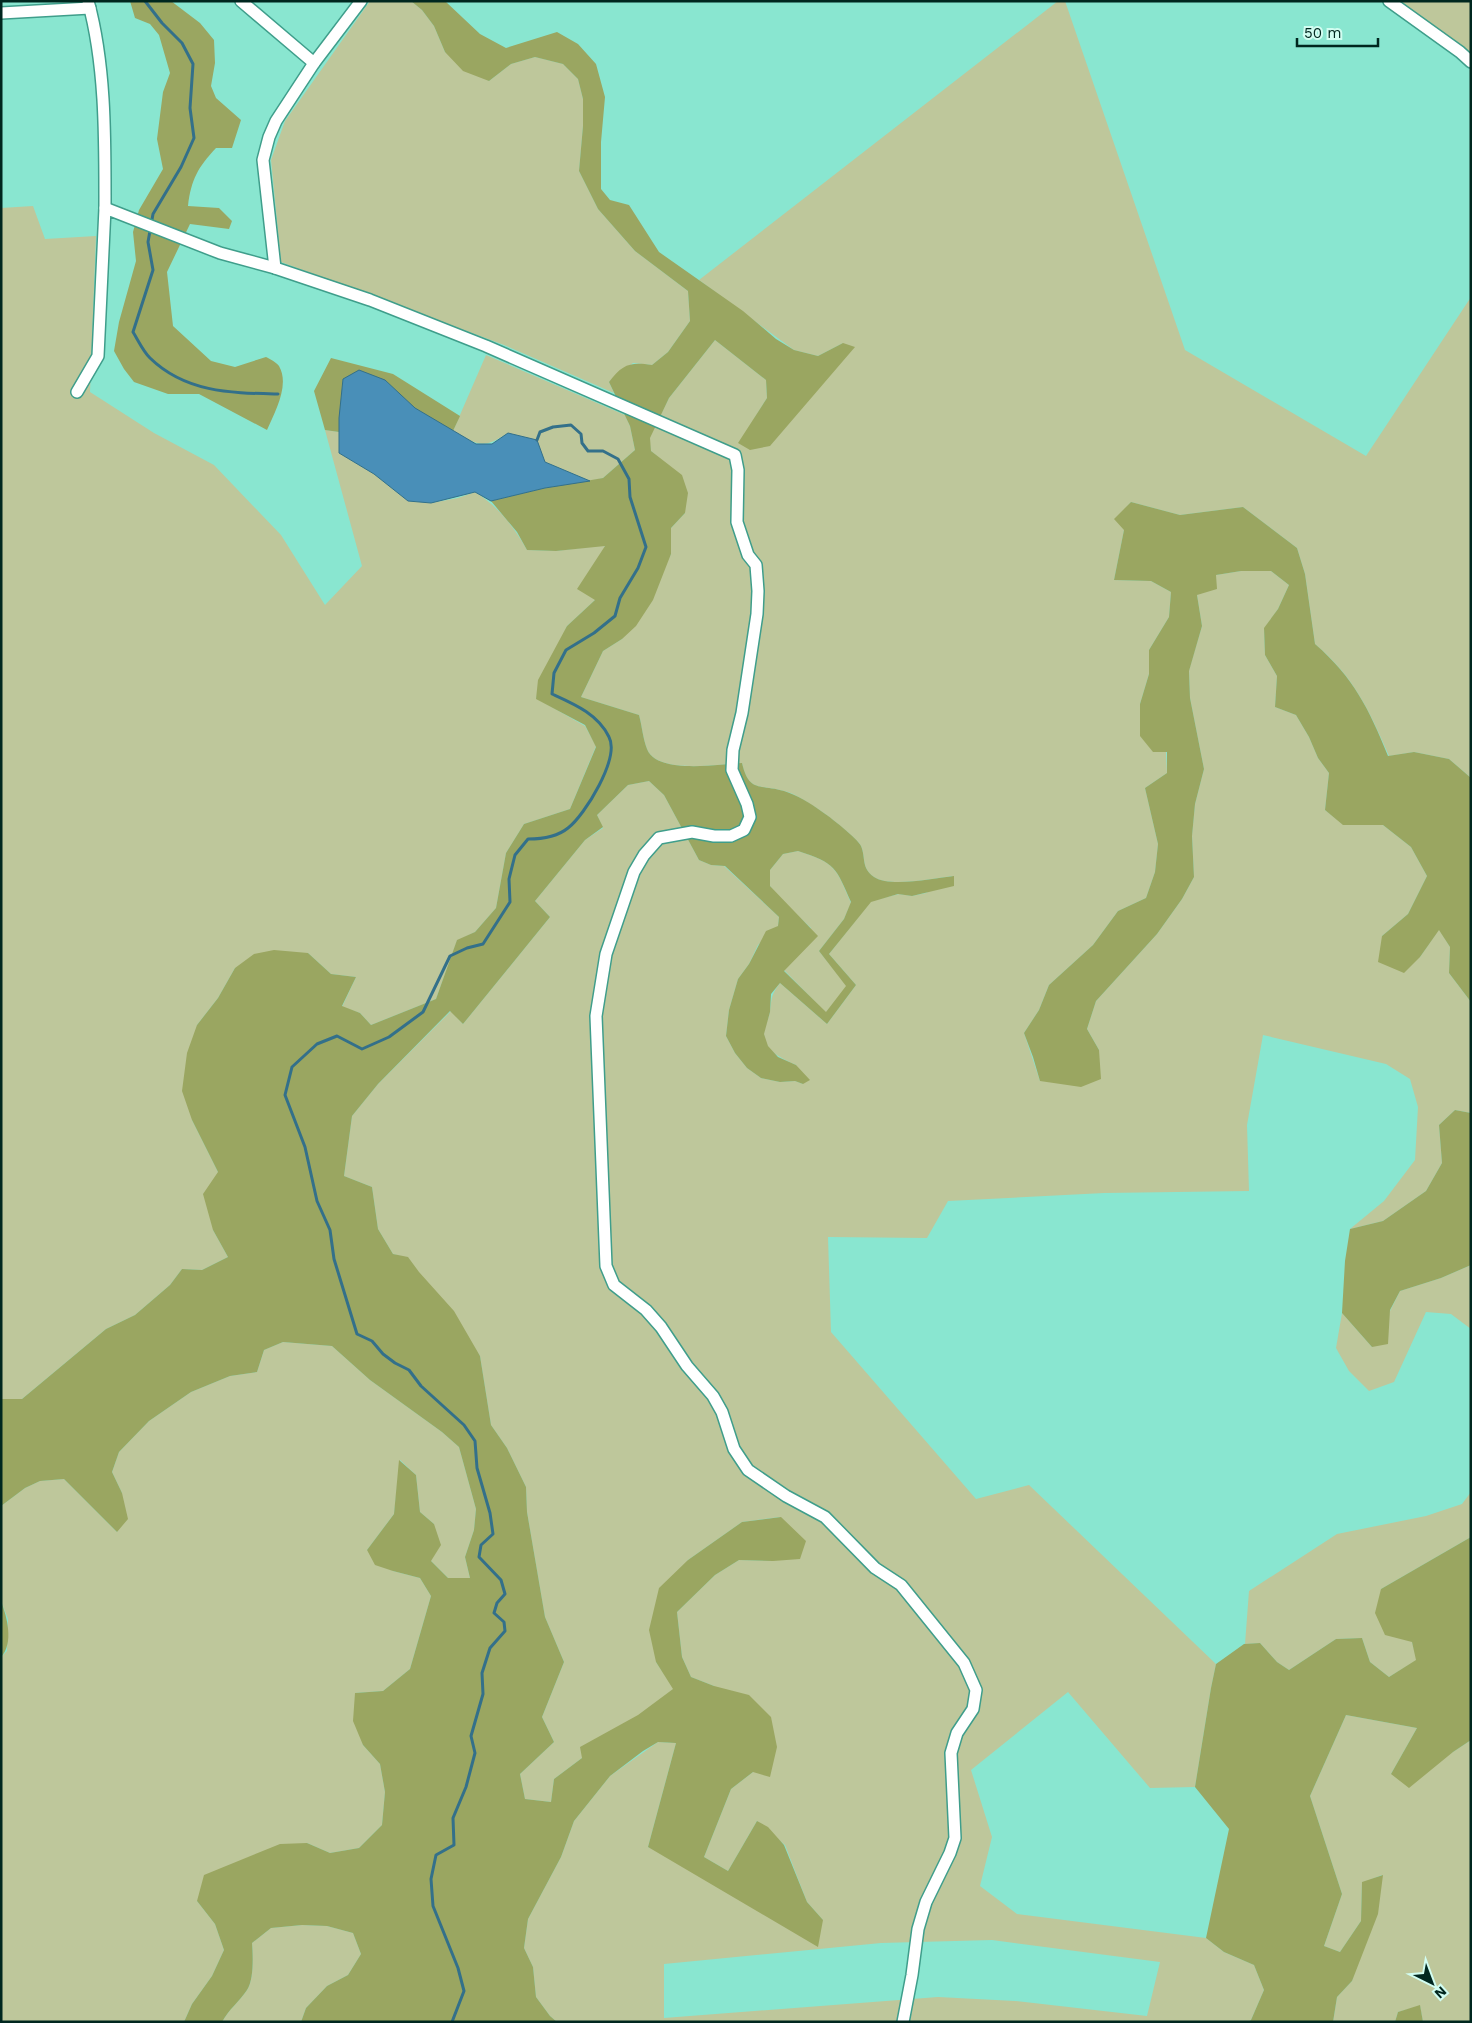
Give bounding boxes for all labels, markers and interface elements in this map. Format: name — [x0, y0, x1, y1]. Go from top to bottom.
scale bar — [1297, 15, 1378, 47]
text: 50 m — [1304, 24, 1341, 42]
north arrow — [1407, 1958, 1457, 2008]
text: N — [1431, 1983, 1450, 2002]

